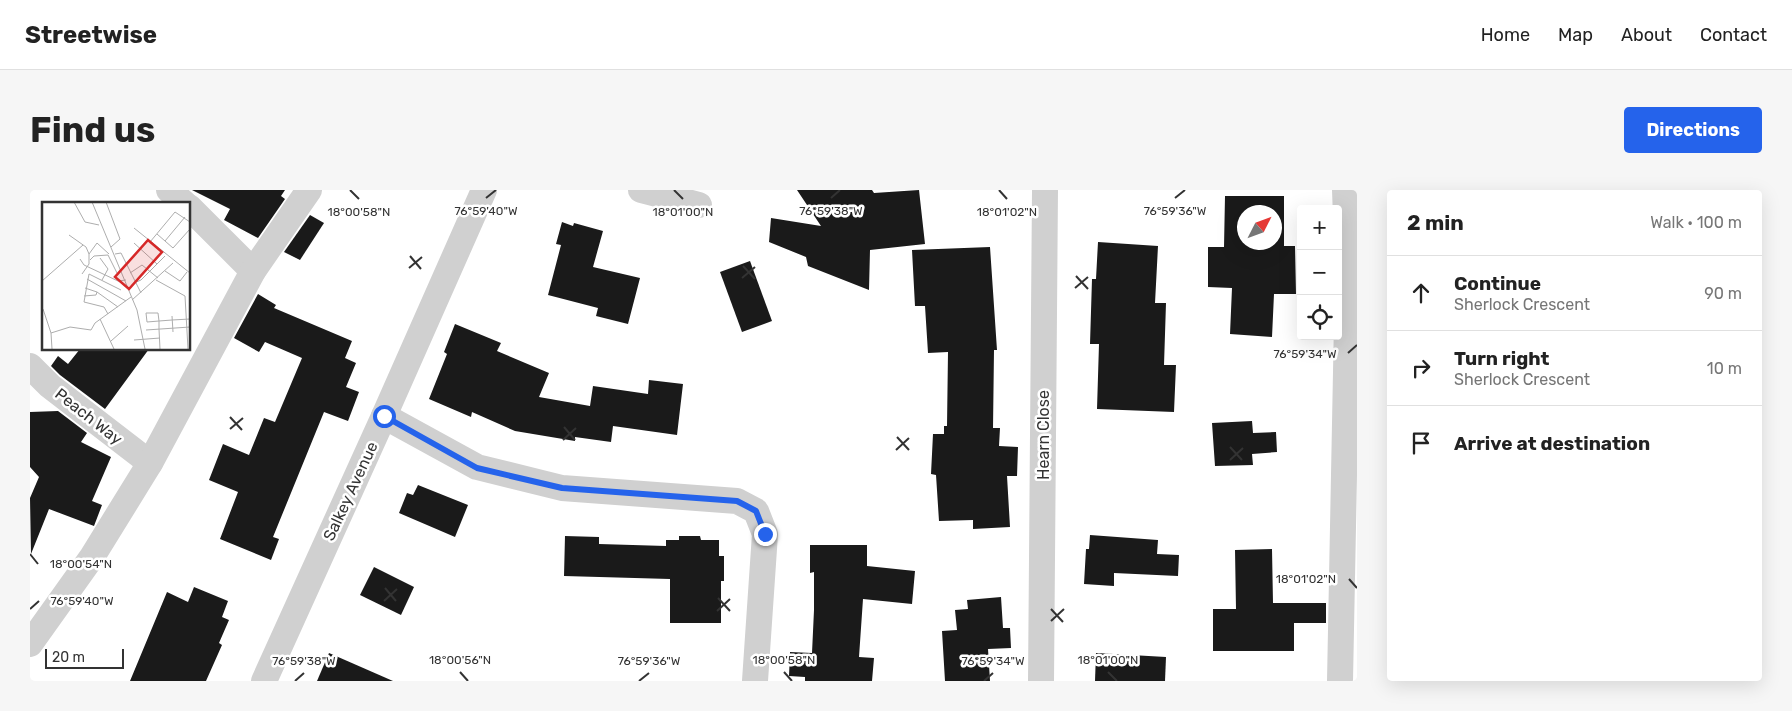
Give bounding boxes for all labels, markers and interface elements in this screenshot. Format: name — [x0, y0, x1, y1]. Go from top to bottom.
text: Streetwise — [25, 21, 157, 49]
text: Home — [1481, 24, 1530, 46]
text: Map — [1558, 24, 1593, 46]
text: About — [1621, 24, 1672, 46]
text: Contact — [1700, 24, 1767, 46]
button: Directions — [1624, 107, 1762, 153]
text: Find us — [30, 109, 155, 151]
inset map — [42, 202, 190, 350]
text: 76°59'40"W — [454, 204, 518, 218]
text: 76°59'38"W — [799, 204, 863, 218]
text: 76°59'36"W — [1144, 204, 1207, 218]
text: 18°00'58"N — [328, 205, 390, 219]
text: 18°01'00"N — [653, 205, 713, 219]
text: 18°01'02"N — [977, 205, 1037, 219]
north arrow — [1237, 205, 1282, 250]
map controls — [1297, 205, 1342, 340]
button: + — [1297, 205, 1342, 250]
text: 2 min — [1407, 210, 1464, 235]
text: Walk · 100 m — [1650, 213, 1742, 232]
button: − — [1297, 250, 1342, 295]
text: Continue — [1454, 272, 1541, 295]
icon: ahead — [1407, 279, 1435, 307]
text: 90 m — [1704, 284, 1742, 303]
button: locate — [1297, 295, 1342, 340]
text: Sherlock Crescent — [1454, 295, 1590, 314]
text: 76°59'34"W — [1273, 347, 1337, 361]
text: Turn right — [1454, 347, 1549, 370]
icon: right — [1407, 354, 1435, 382]
text: 10 m — [1707, 359, 1742, 378]
text: Sherlock Crescent — [1454, 370, 1590, 389]
street label: Peach Way — [51, 384, 126, 449]
street label: Hearn Close — [1034, 390, 1053, 480]
route start — [373, 405, 396, 428]
icon: arrive — [1407, 429, 1435, 457]
text: Arrive at destination — [1454, 432, 1650, 455]
street label: Salkey Avenue — [319, 439, 382, 544]
route end — [754, 523, 777, 546]
text: 18°00'54"N — [50, 557, 112, 571]
text: 18°01'02"N — [1276, 572, 1336, 586]
text: 76°59'40"W — [50, 594, 114, 608]
scale bar — [45, 646, 124, 669]
text: 20 m — [52, 649, 85, 666]
text: 18°00'56"N — [429, 653, 491, 667]
text: 18°00'58"N — [753, 653, 815, 667]
text: 18°01'00"N — [1078, 653, 1138, 667]
text: 76°59'38"W — [272, 654, 336, 668]
text: 76°59'36"W — [618, 654, 681, 668]
text: 76°59'34"W — [961, 654, 1025, 668]

